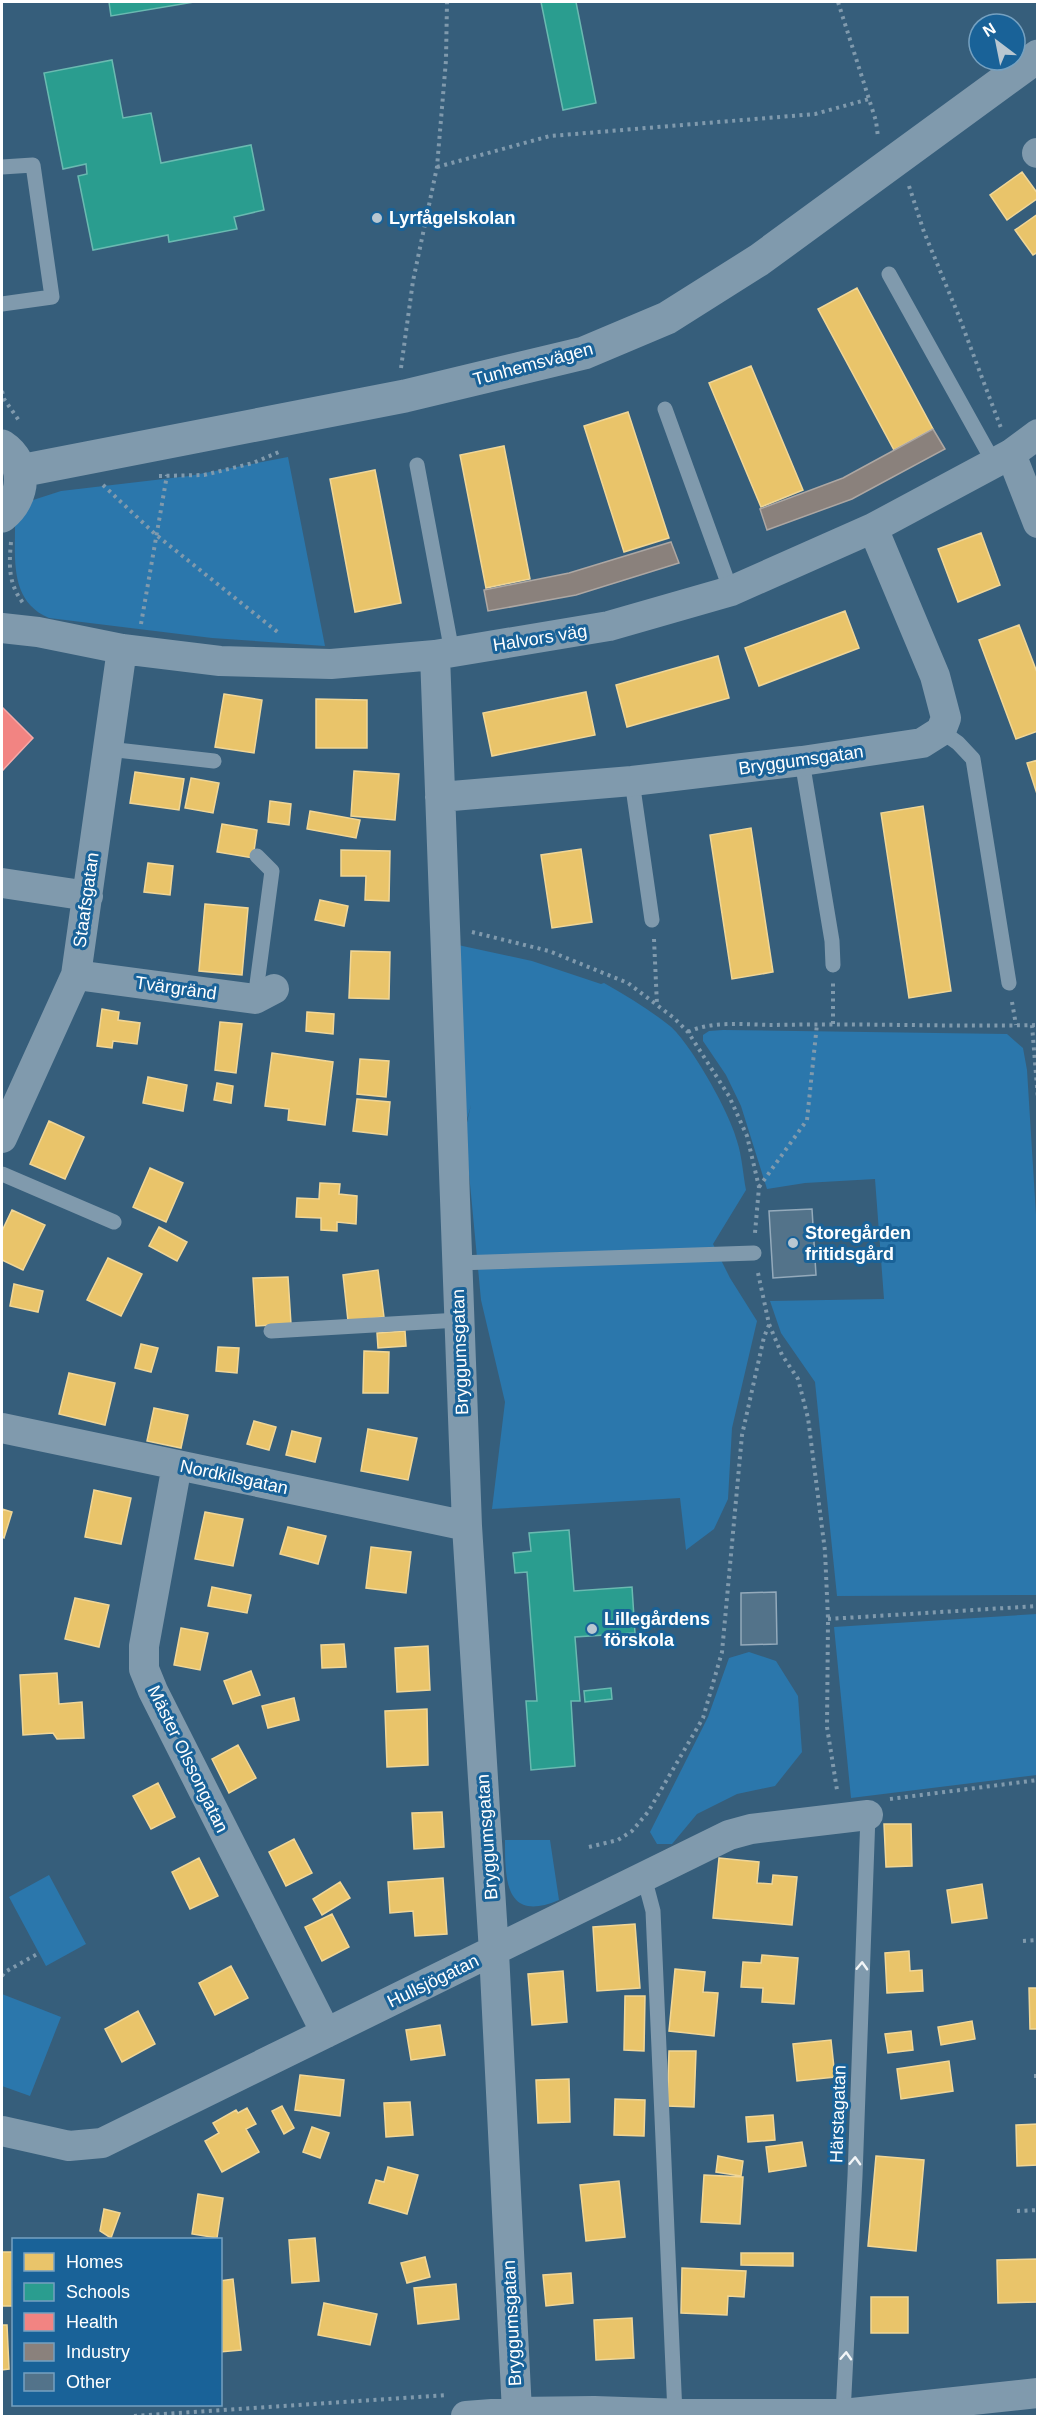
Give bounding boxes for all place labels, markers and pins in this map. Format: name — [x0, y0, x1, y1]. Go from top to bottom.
place label: Lyrfågelskolan — [389, 208, 515, 228]
marker: Lyrfågelskolan — [370, 211, 384, 225]
place label: Storegården fritidsgård — [805, 1223, 911, 1264]
marker: Storegården fritidsgård — [786, 1236, 800, 1250]
place label: Lillegårdens förskola — [604, 1609, 710, 1650]
marker: Lillegårdens förskola — [585, 1622, 599, 1636]

